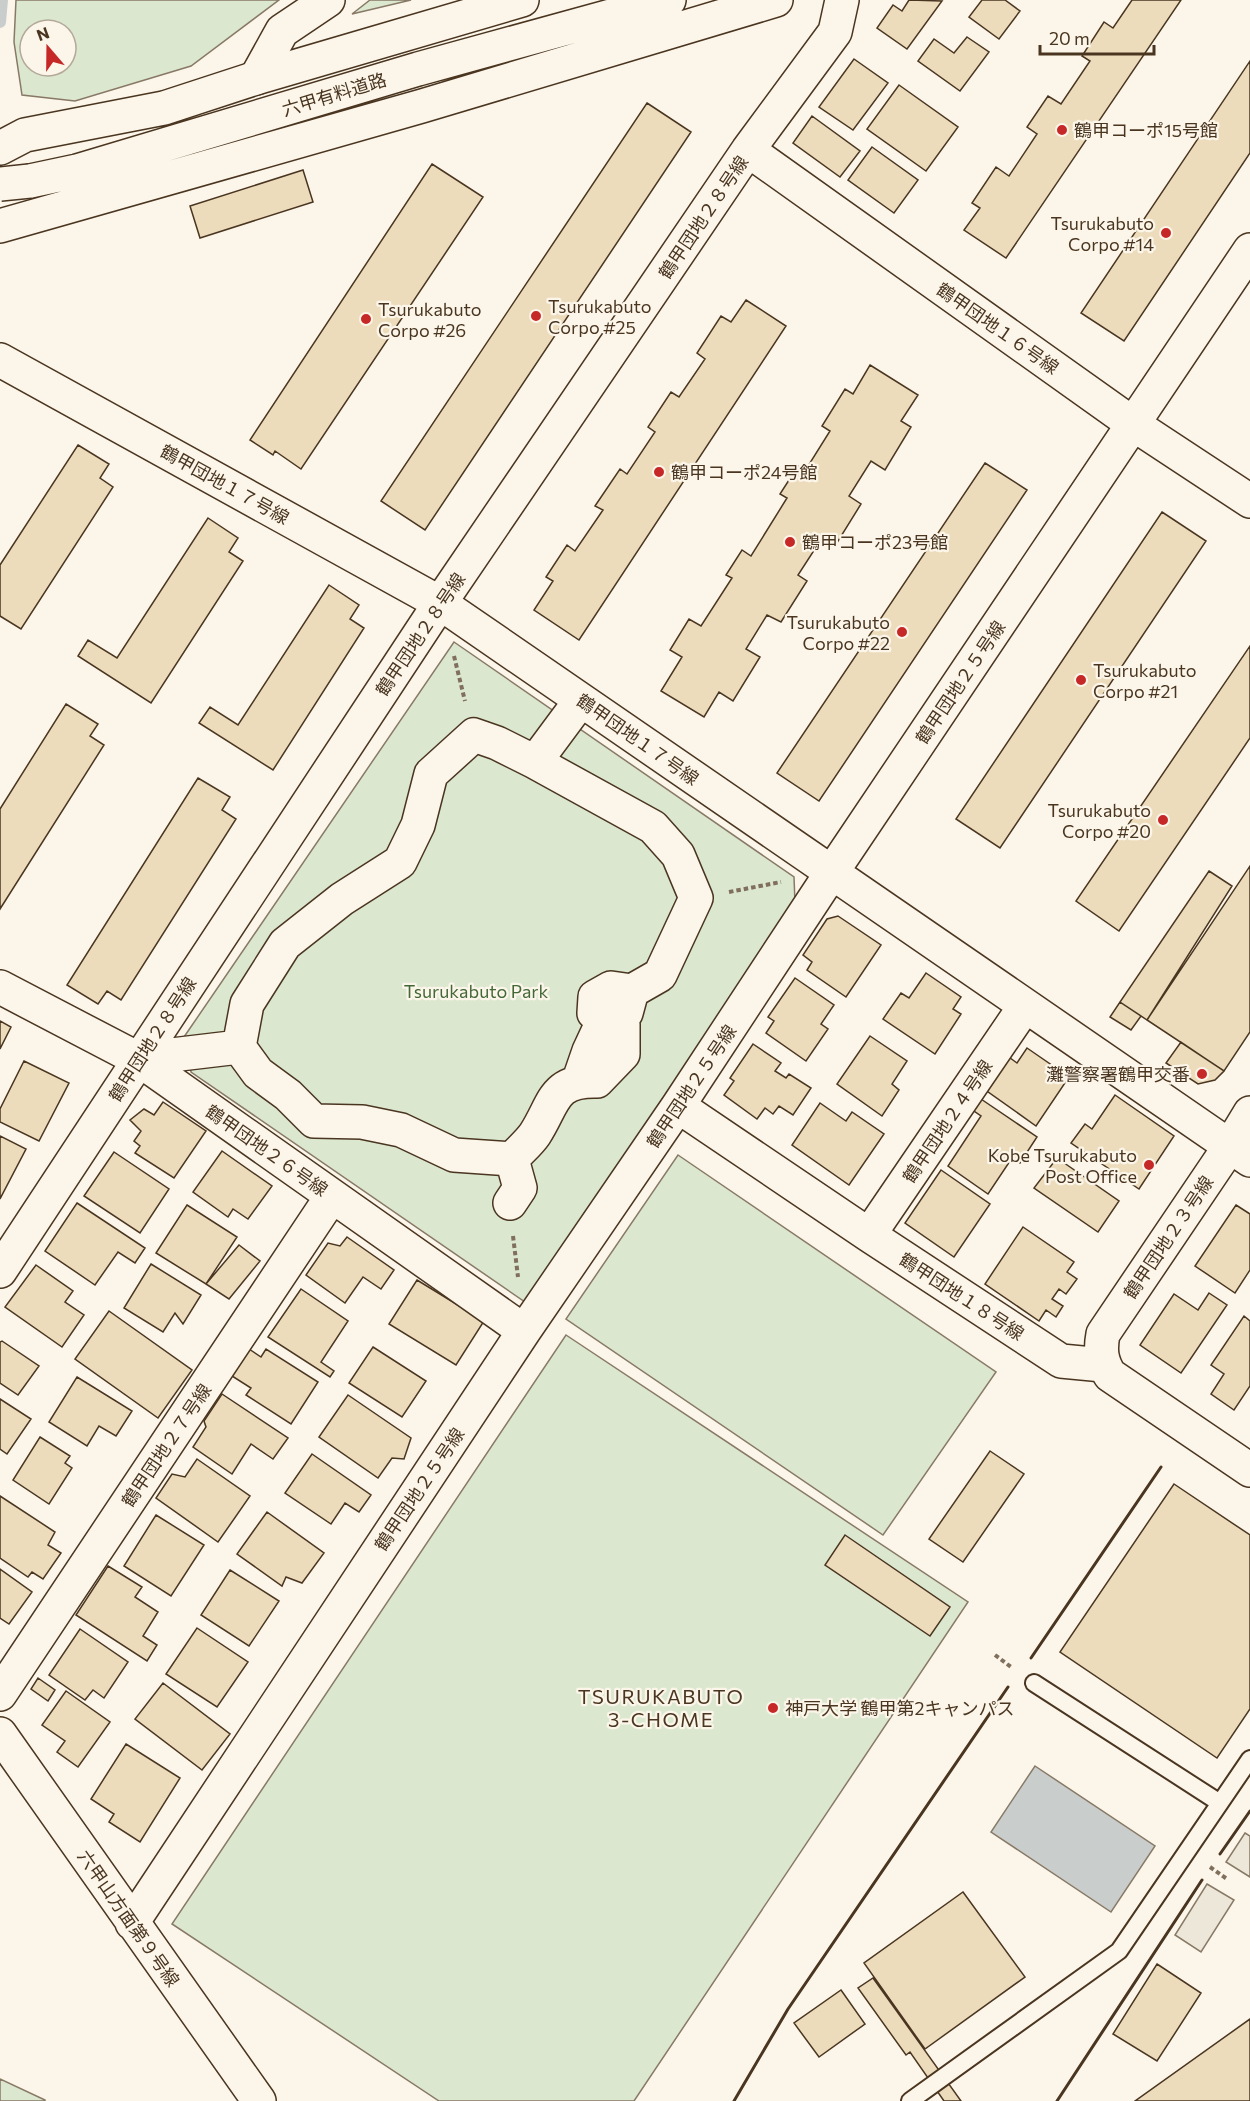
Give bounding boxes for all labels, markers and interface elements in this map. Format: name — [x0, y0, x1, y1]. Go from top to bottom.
north arrow — [18, 18, 78, 78]
scale bar — [1040, 18, 1154, 56]
text: N — [34, 22, 52, 44]
text: 20 m — [1049, 27, 1090, 49]
street label: 六甲有料道路 — [279, 68, 389, 120]
place label: 鶴甲コーポ15号館 — [1074, 119, 1218, 141]
marker: 鶴甲コーポ15号館 — [1055, 123, 1069, 137]
street label: 鶴甲団地２８号線 — [654, 151, 752, 283]
place label: Tsurukabuto Corpo #14 — [1050, 212, 1154, 255]
marker: Tsurukabuto Corpo #14 — [1159, 226, 1173, 240]
street label: 鶴甲団地１６号線 — [933, 278, 1063, 378]
place label: Tsurukabuto Corpo #25 — [548, 295, 652, 338]
place label: Tsurukabuto Corpo #26 — [378, 298, 482, 341]
marker: Tsurukabuto Corpo #25 — [529, 309, 543, 323]
marker: Tsurukabuto Corpo #26 — [359, 312, 373, 326]
street label: 鶴甲団地１７号線 — [157, 439, 293, 529]
place label: 鶴甲コーポ24号館 — [671, 461, 817, 483]
marker: 鶴甲コーポ24号館 — [652, 465, 666, 479]
place label: 鶴甲コーポ23号館 — [802, 531, 948, 553]
marker: 鶴甲コーポ23号館 — [783, 535, 797, 549]
street label: 鶴甲団地２８号線 — [371, 568, 469, 700]
place label: Tsurukabuto Corpo #22 — [786, 611, 890, 654]
street label: 鶴甲団地２５号線 — [911, 616, 1009, 748]
marker: Tsurukabuto Corpo #22 — [895, 625, 909, 639]
place label: Tsurukabuto Corpo #21 — [1093, 659, 1197, 702]
marker: Tsurukabuto Corpo #21 — [1074, 673, 1088, 687]
street label: 鶴甲団地１７号線 — [573, 689, 703, 789]
place label: Tsurukabuto Corpo #20 — [1047, 799, 1151, 842]
marker: Tsurukabuto Corpo #20 — [1156, 813, 1170, 827]
street label: 鶴甲団地２８号線 — [104, 973, 200, 1105]
park label: Tsurukabuto Park — [404, 980, 549, 1002]
street label: 鶴甲団地２５号線 — [642, 1020, 740, 1152]
street label: 鶴甲団地２４号線 — [898, 1055, 996, 1187]
place label: 灘警察署鶴甲交番 — [1046, 1063, 1190, 1085]
marker: 灘警察署鶴甲交番 — [1195, 1067, 1209, 1081]
street label: 鶴甲団地２６号線 — [202, 1100, 332, 1200]
place label: Kobe Tsurukabuto Post Office — [988, 1144, 1137, 1187]
marker: Kobe Tsurukabuto Post Office — [1142, 1158, 1156, 1172]
street label: 鶴甲団地２３号線 — [1119, 1171, 1217, 1303]
street label: 鶴甲団地１８号線 — [896, 1248, 1028, 1344]
street label: 鶴甲団地２７号線 — [117, 1379, 215, 1511]
street label: 鶴甲団地２５号線 — [370, 1423, 468, 1555]
district label: TSURUKABUTO 3-CHOME — [578, 1684, 744, 1731]
place label: 神戸大学 鶴甲第2キャンパス — [785, 1697, 1014, 1719]
marker: 神戸大学 鶴甲第2キャンパス — [766, 1701, 780, 1715]
street label: 六甲山方面第９号線 — [74, 1845, 184, 1991]

